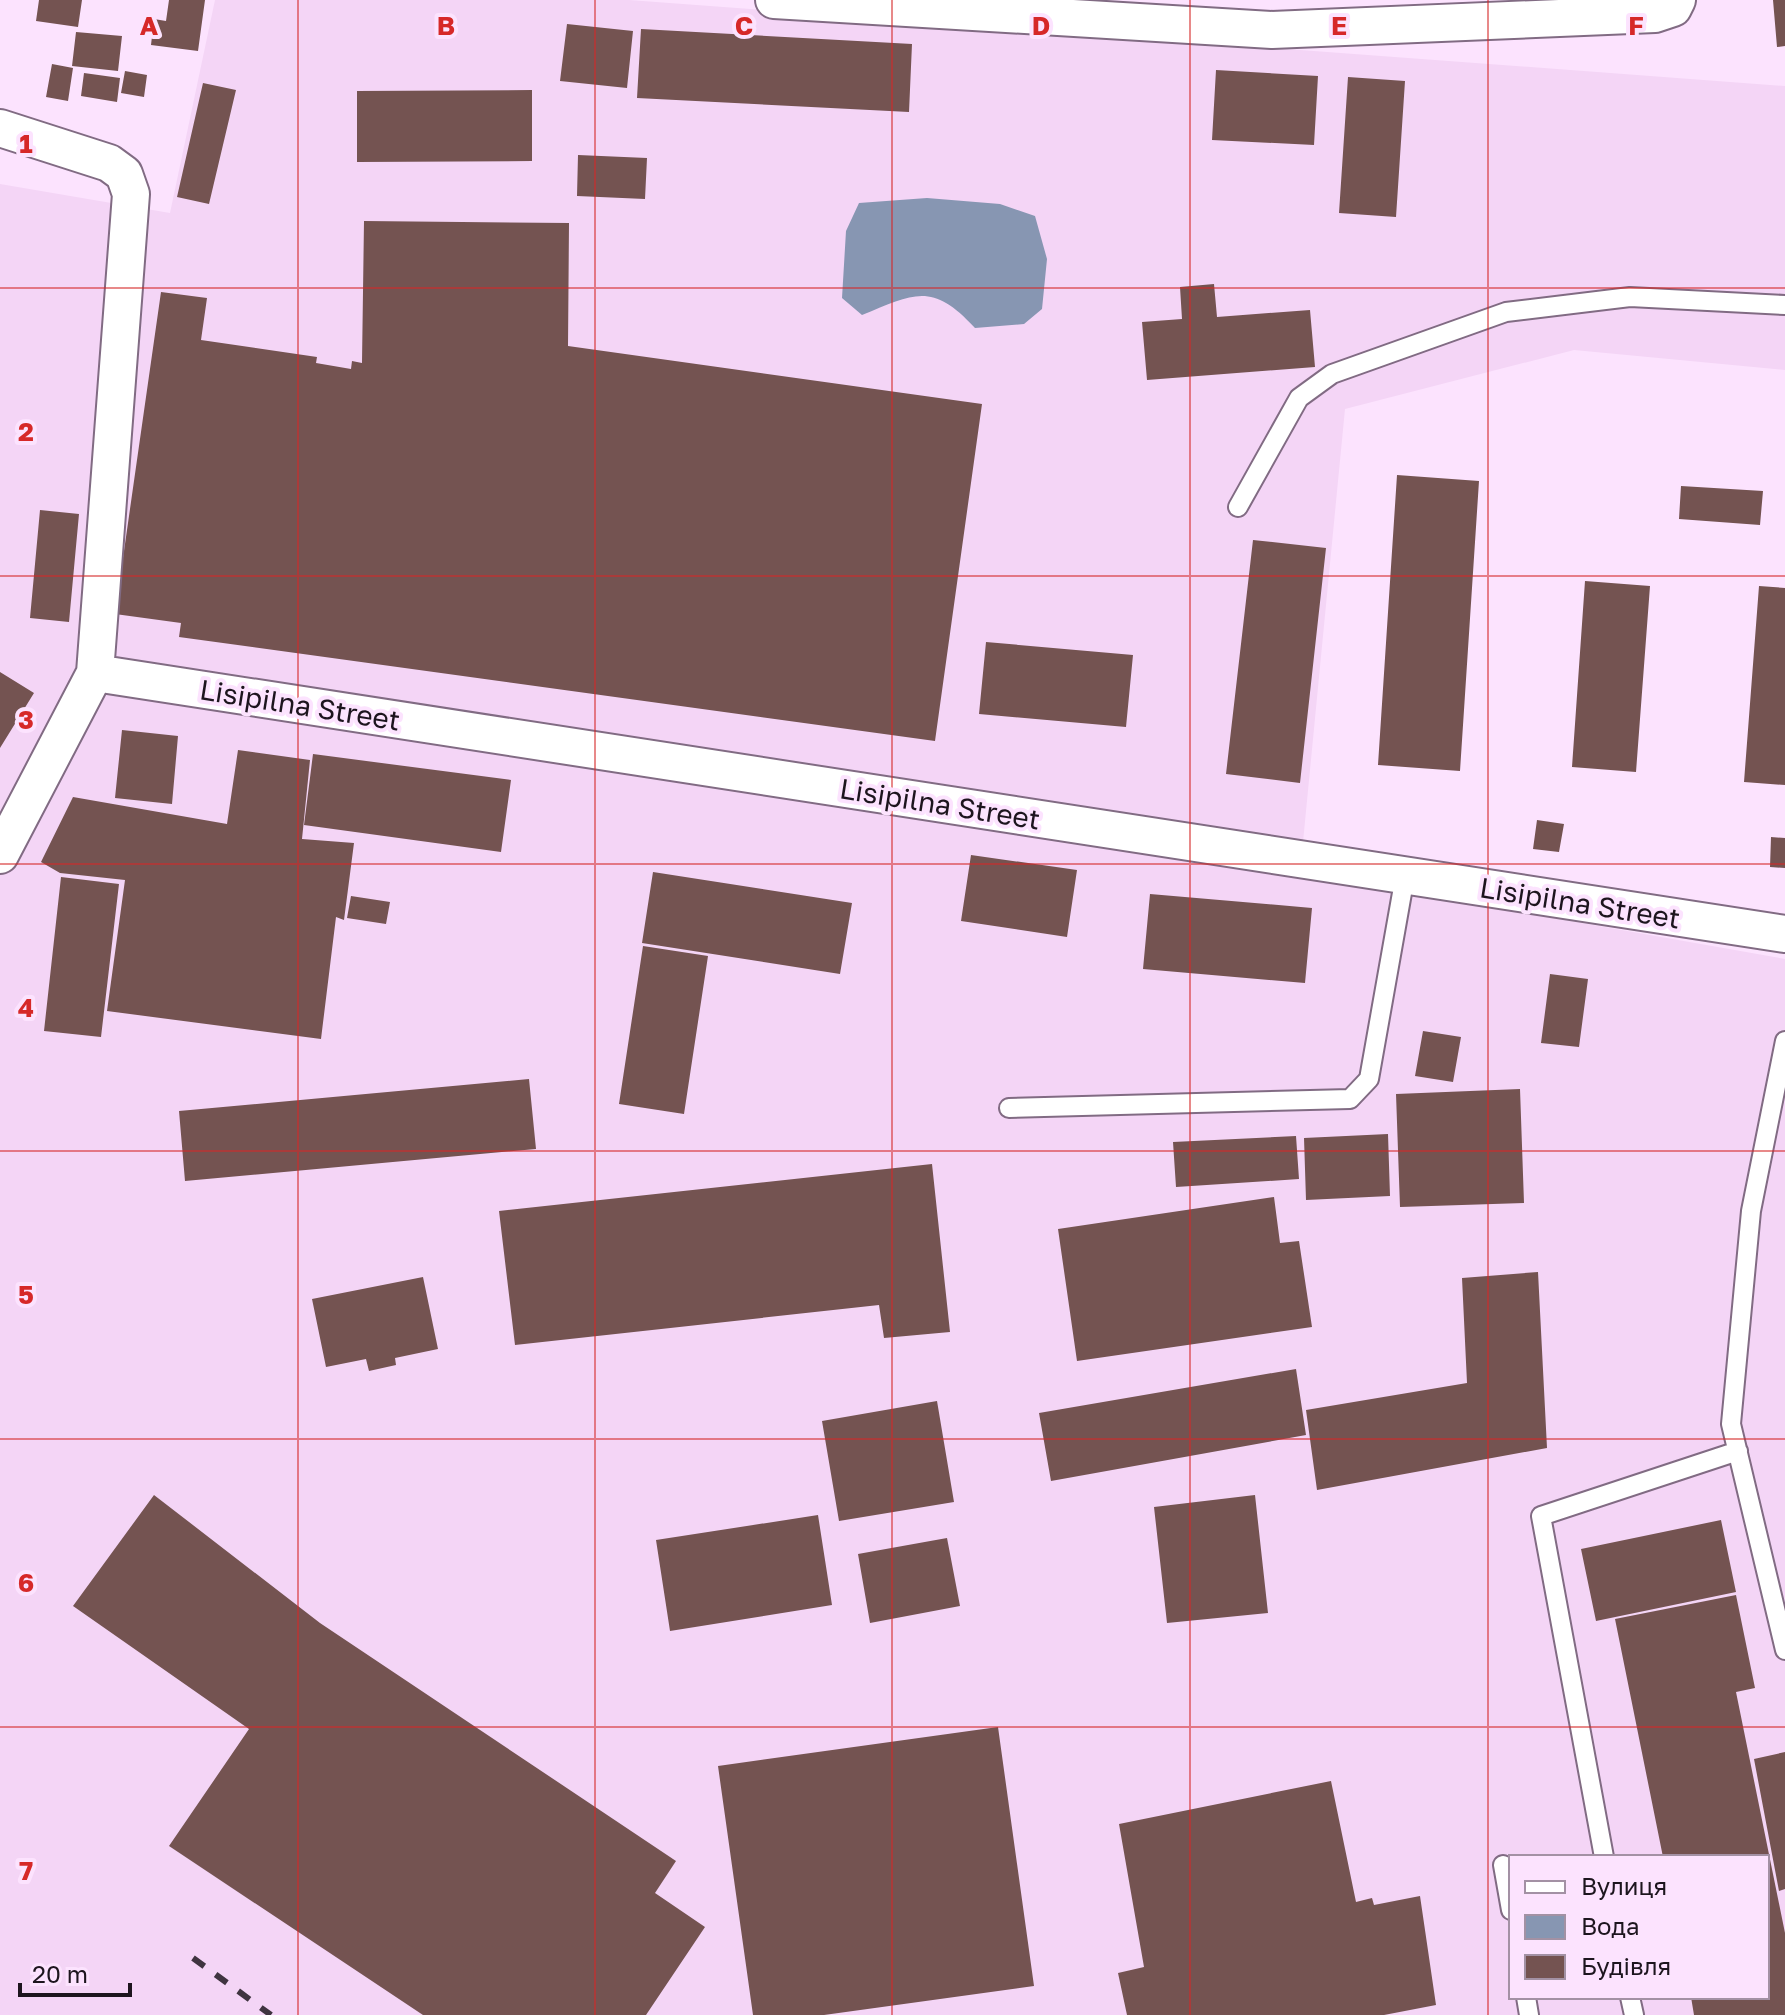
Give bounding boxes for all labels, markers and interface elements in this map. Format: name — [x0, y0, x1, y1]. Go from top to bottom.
text: A — [140, 10, 159, 41]
text: B — [437, 10, 455, 41]
text: C — [735, 10, 753, 41]
text: D — [1032, 10, 1050, 41]
text: E — [1331, 10, 1347, 41]
text: F — [1628, 10, 1644, 41]
text: 1 — [19, 128, 33, 159]
text: 2 — [18, 416, 34, 447]
street label: Lisipilna Street — [198, 672, 403, 737]
text: 3 — [18, 704, 34, 735]
street label: Lisipilna Street — [838, 771, 1043, 836]
street label: Lisipilna Street — [1478, 870, 1683, 935]
text: 4 — [18, 992, 34, 1023]
text: 5 — [18, 1279, 34, 1310]
text: 6 — [18, 1567, 34, 1598]
text: 7 — [19, 1855, 33, 1886]
legend — [1509, 1855, 1769, 1999]
text: Вулиця — [1581, 1871, 1667, 1900]
text: Вода — [1581, 1911, 1640, 1940]
scale bar — [20, 1947, 130, 1997]
text: Будівля — [1581, 1951, 1671, 1980]
text: 20 m — [32, 1959, 88, 1988]

